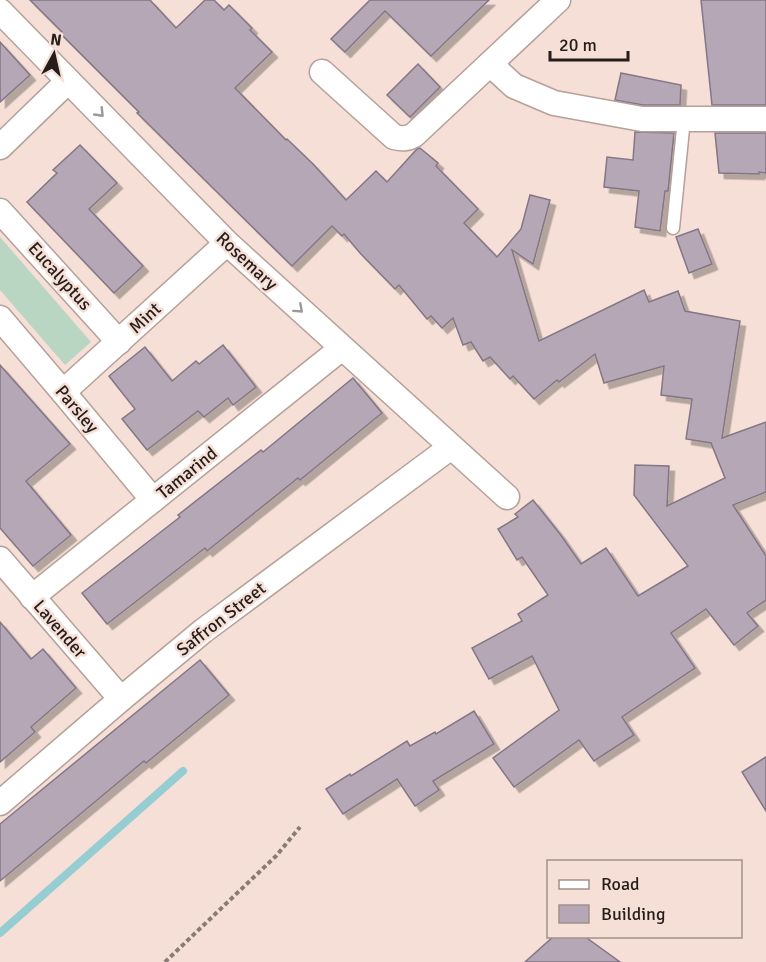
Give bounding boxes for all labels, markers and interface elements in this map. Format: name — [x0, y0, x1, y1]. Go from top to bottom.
north arrow — [24, 24, 84, 84]
scale bar — [550, 24, 628, 62]
text: N — [49, 29, 63, 51]
text: 20 m — [559, 34, 597, 56]
one-way arrow — [92, 106, 103, 117]
street label: Rosemary — [212, 227, 283, 295]
street label: Eucalyptus — [24, 237, 96, 315]
street label: Mint — [124, 298, 166, 338]
one-way arrow — [292, 302, 302, 313]
street label: Parsley — [51, 381, 104, 438]
street label: Tamarind — [152, 442, 222, 504]
street label: Saffron Street — [172, 577, 270, 661]
street label: Lavender — [29, 595, 92, 663]
legend — [547, 860, 742, 938]
text: Road — [601, 873, 640, 895]
text: Building — [601, 903, 665, 925]

